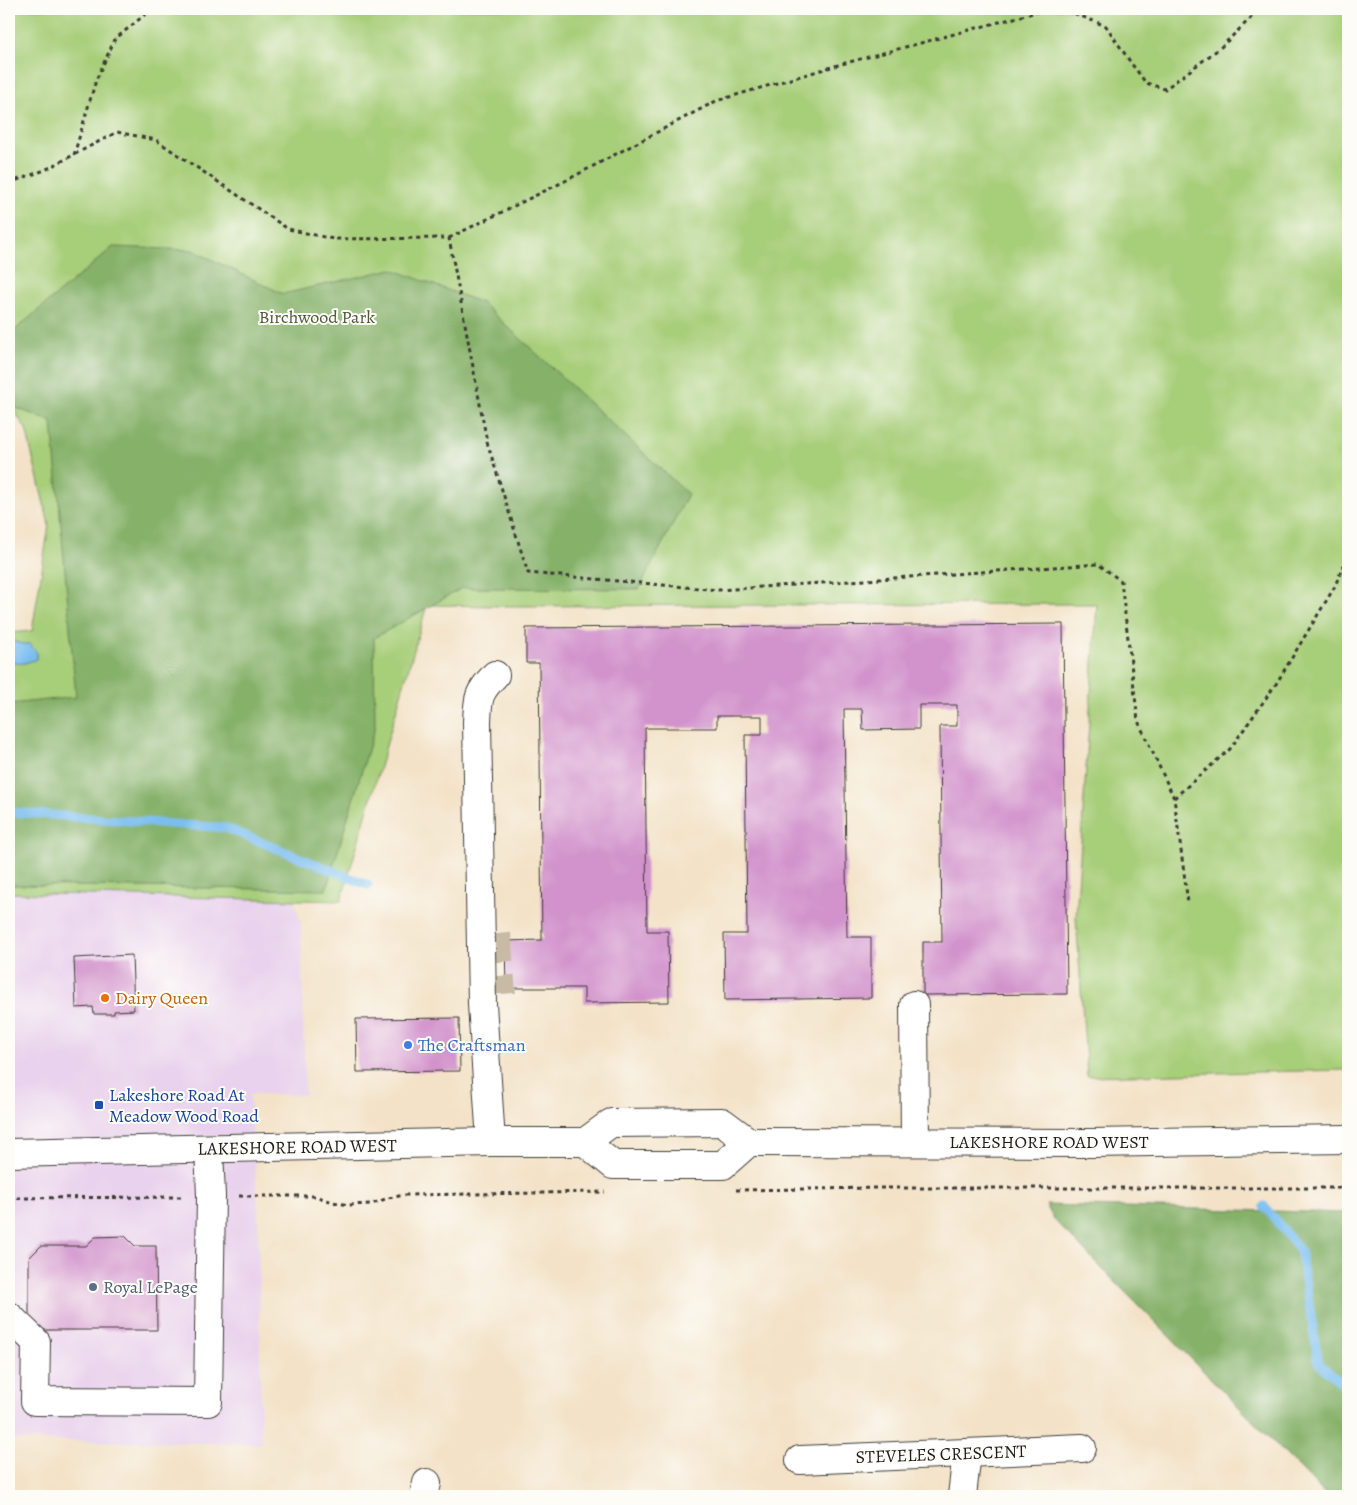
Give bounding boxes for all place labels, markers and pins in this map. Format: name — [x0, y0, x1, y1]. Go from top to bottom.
place label: Dairy Queen — [115, 986, 208, 1010]
marker: Dairy Queen — [99, 992, 111, 1004]
place label: The Craftsman — [418, 1033, 526, 1057]
marker: The Craftsman — [402, 1039, 414, 1051]
place label: Lakeshore Road At Meadow Wood Road — [109, 1083, 259, 1128]
marker: Lakeshore Road At Meadow Wood Road — [93, 1099, 105, 1111]
place label: Royal LePage — [103, 1275, 198, 1299]
marker: Royal LePage — [87, 1281, 99, 1293]

